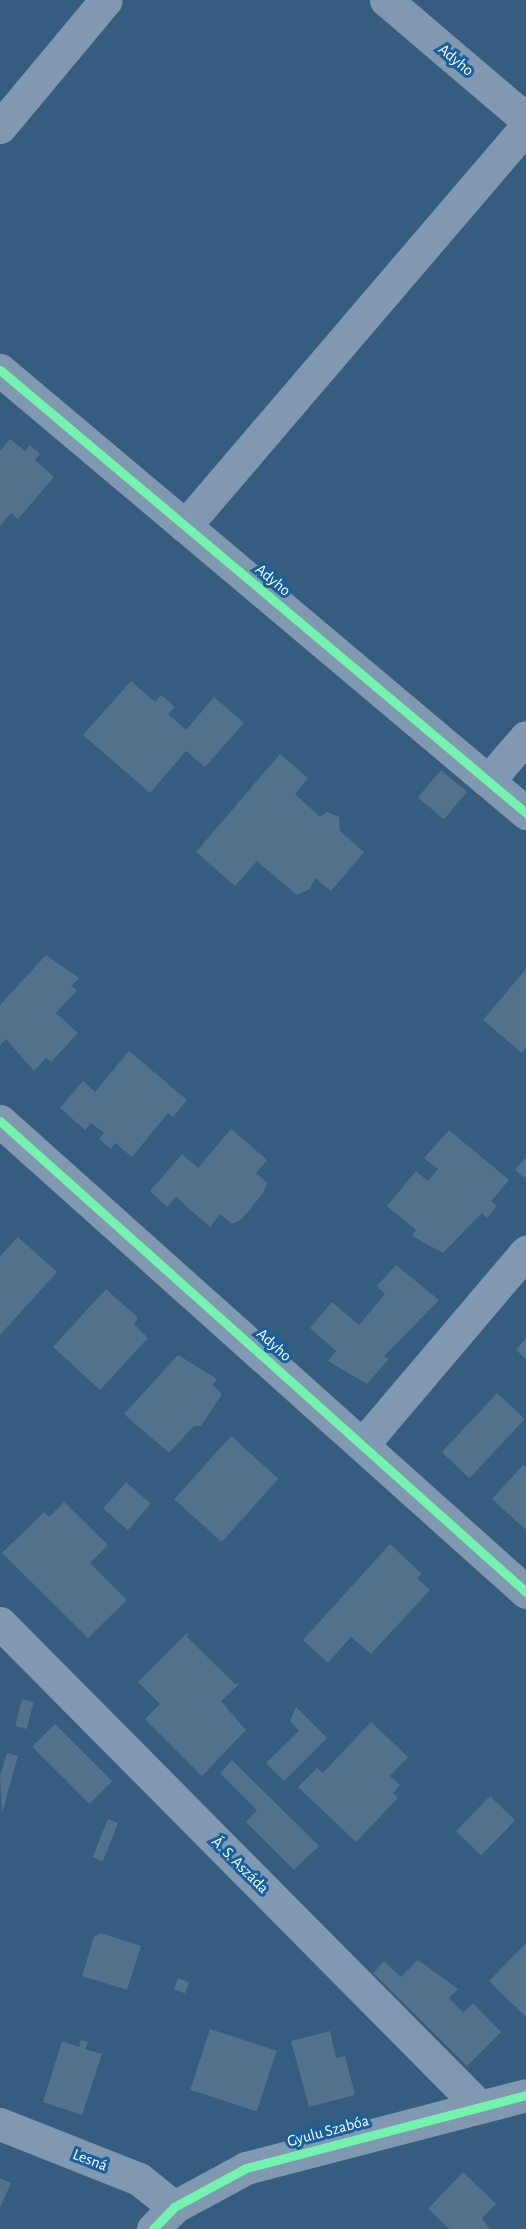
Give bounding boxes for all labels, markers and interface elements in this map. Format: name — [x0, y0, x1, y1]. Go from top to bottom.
street label: Adyho — [434, 40, 478, 80]
street label: Adyho — [251, 560, 295, 600]
street label: Adyho — [253, 1324, 295, 1366]
street label: Á. S. Aszáda — [207, 1832, 273, 1898]
street label: Gyulu Szabóa — [285, 2111, 371, 2151]
street label: Lesná — [70, 2145, 110, 2175]

